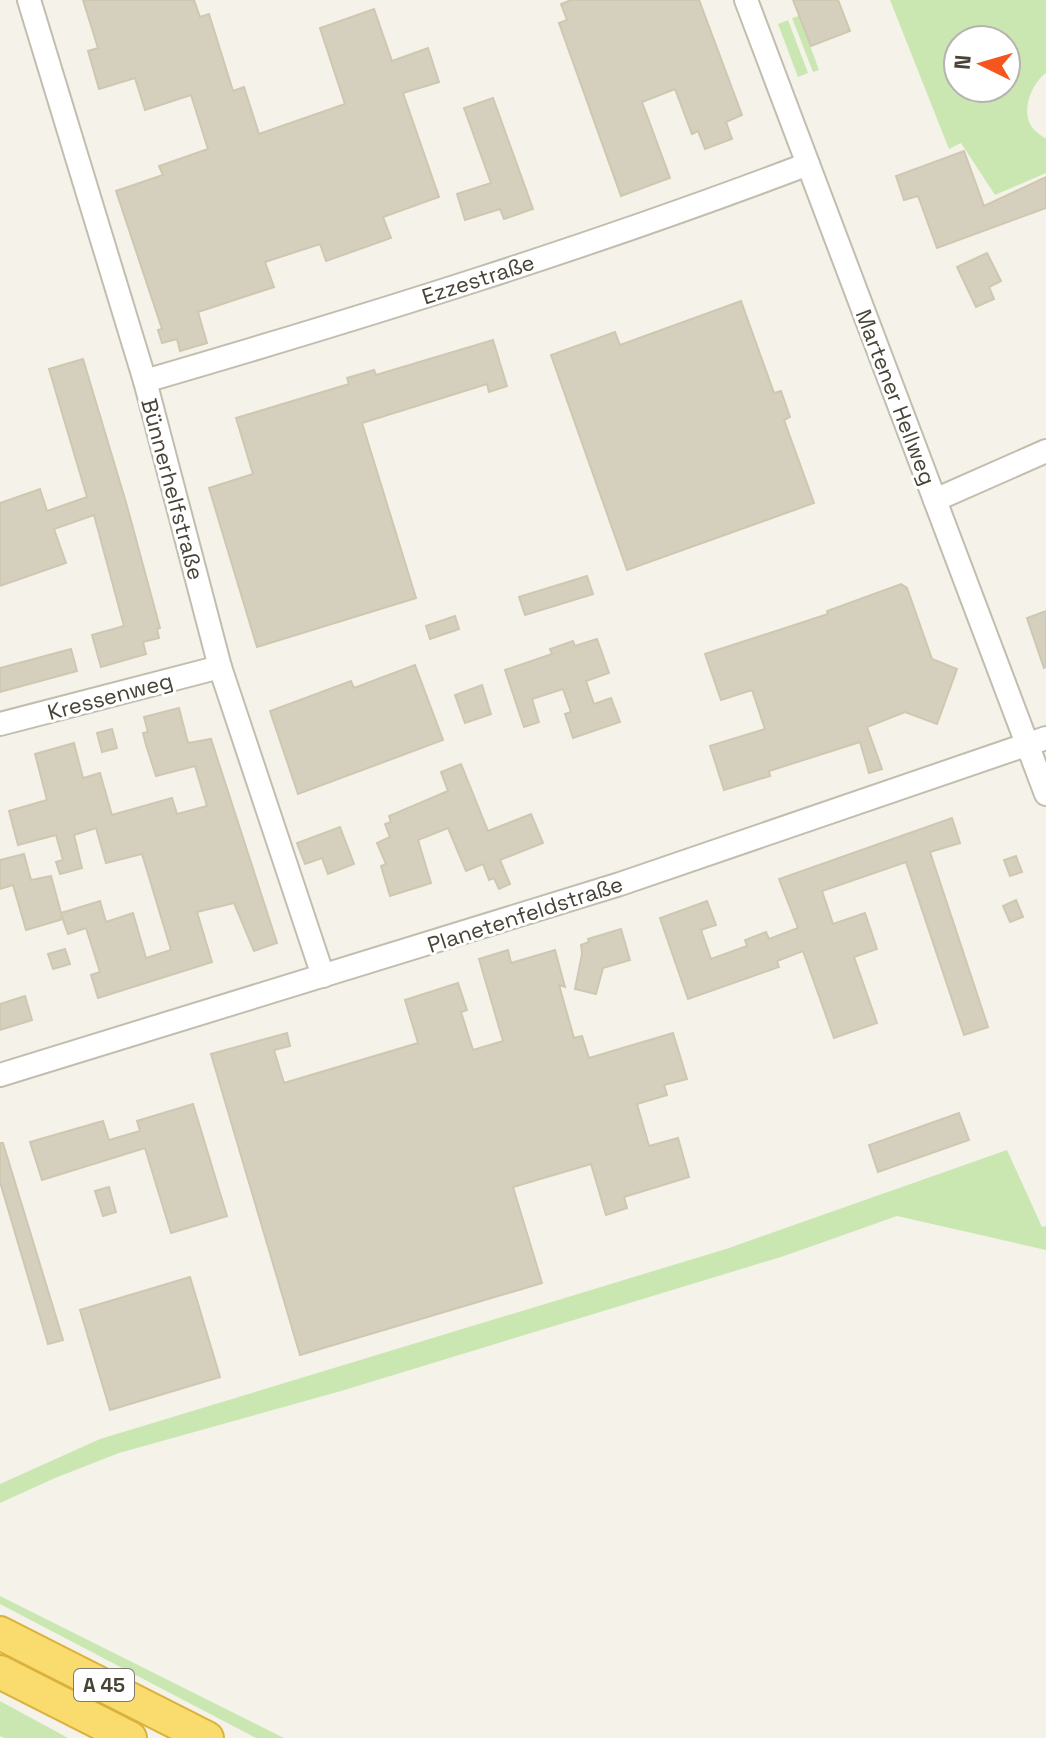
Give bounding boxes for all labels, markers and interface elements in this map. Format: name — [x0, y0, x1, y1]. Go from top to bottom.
north arrow — [942, 24, 1022, 104]
text: N — [947, 54, 977, 71]
street label: Ezzestraße — [418, 248, 538, 310]
street label: Martener Hellweg — [850, 305, 942, 489]
street label: Bünnerhelfstraße — [135, 395, 211, 583]
street label: Kressenweg — [44, 666, 176, 726]
street label: Planetenfeldstraße — [424, 869, 626, 959]
road number: A 45 — [74, 1669, 134, 1701]

